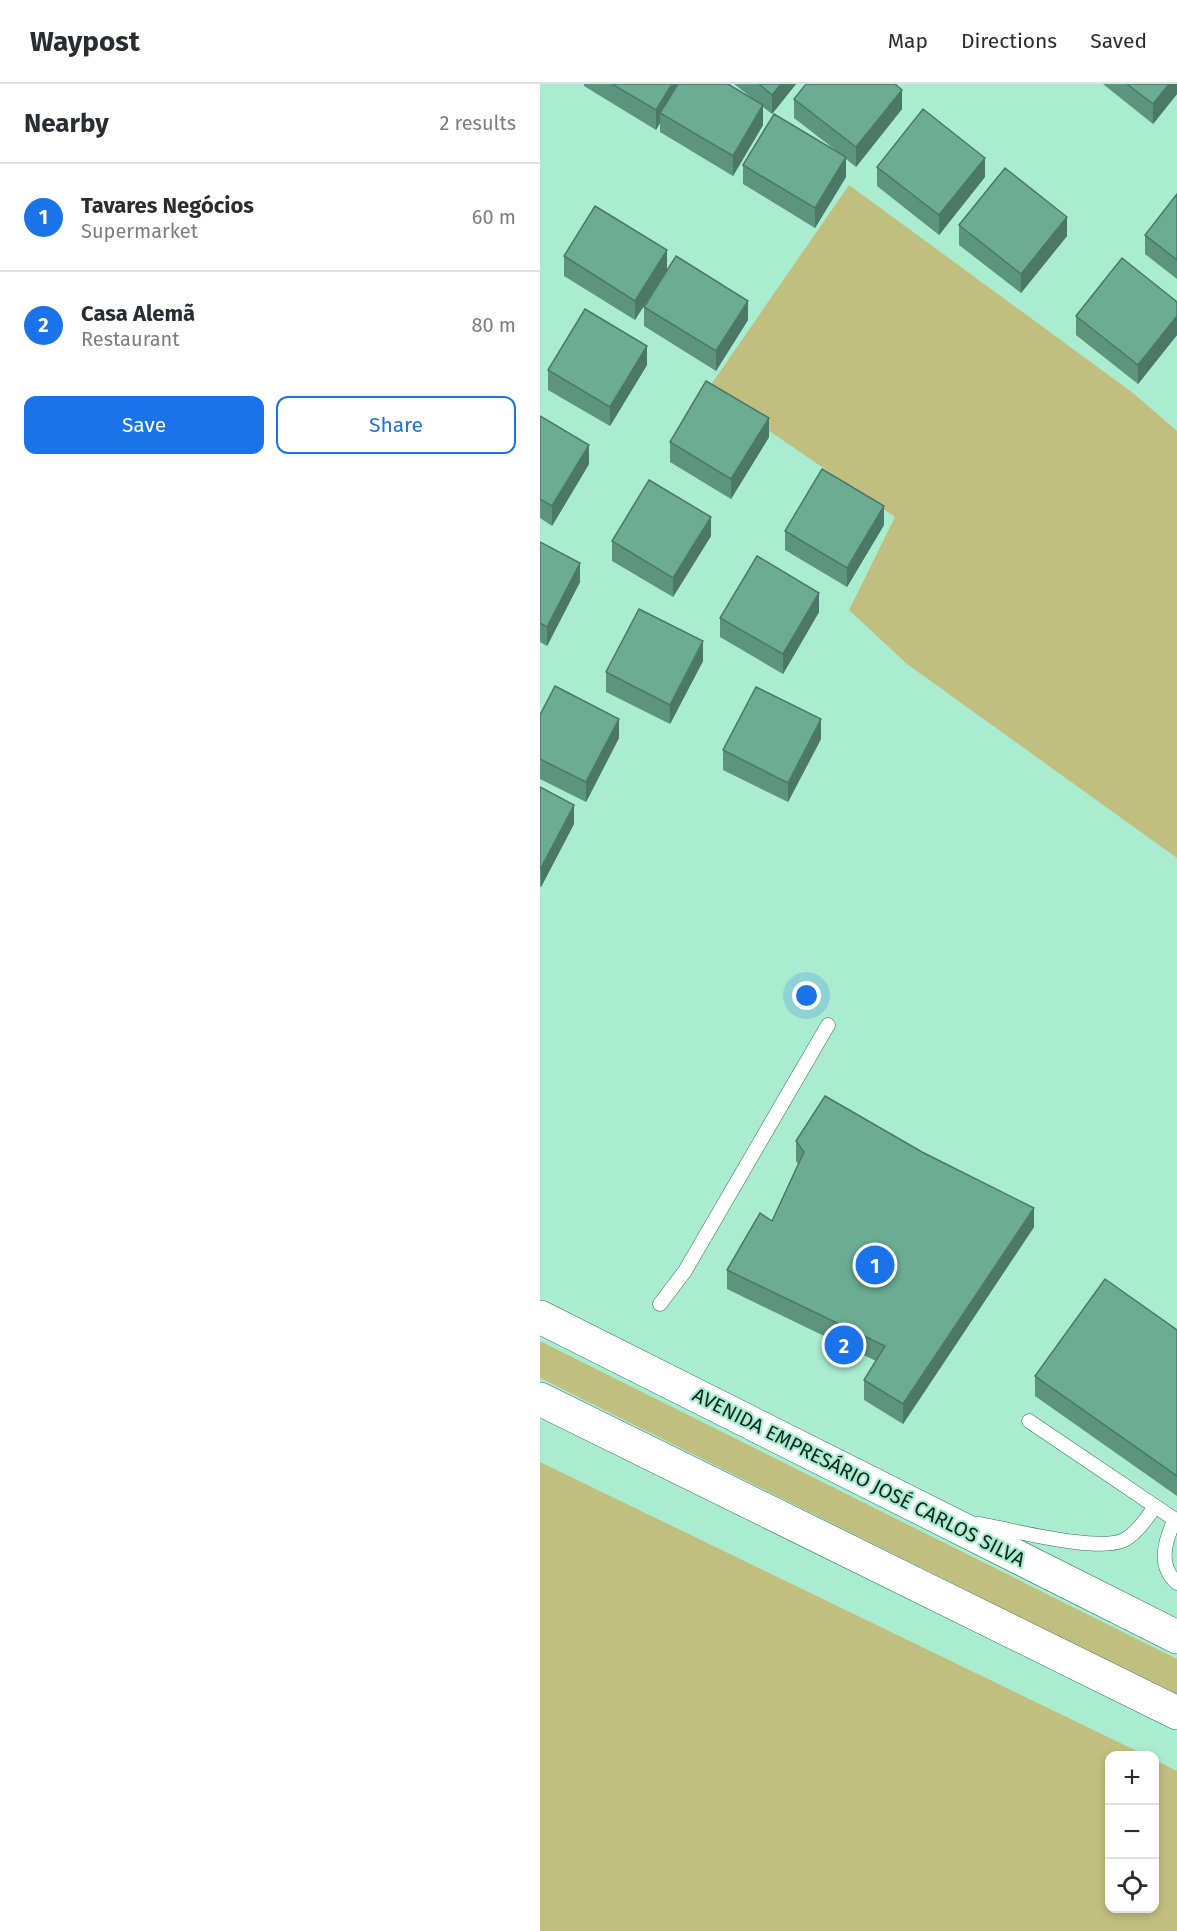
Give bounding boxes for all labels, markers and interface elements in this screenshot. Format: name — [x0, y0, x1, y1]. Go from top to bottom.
text: Waypost — [30, 25, 140, 58]
text: Map — [888, 28, 928, 54]
text: Directions — [961, 28, 1057, 54]
text: Saved — [1090, 28, 1147, 54]
text: Nearby — [24, 108, 109, 139]
text: 2 results — [439, 111, 516, 135]
text: Tavares Negócios — [81, 192, 254, 219]
text: 1 — [39, 205, 48, 229]
text: 60 m — [472, 205, 516, 229]
text: Supermarket — [81, 219, 198, 243]
text: Casa Alemã — [81, 300, 195, 327]
text: 2 — [38, 313, 49, 337]
text: 80 m — [471, 313, 516, 337]
text: Restaurant — [81, 327, 179, 351]
button: Save — [24, 396, 264, 454]
button: Share — [276, 396, 516, 454]
your location — [792, 981, 821, 1010]
pin: 1 — [856, 1242, 894, 1288]
pin: 2 — [824, 1322, 864, 1368]
street label: AVENIDA EMPRESÁRIO JOSÉ CARLOS SILVA — [689, 1382, 1030, 1572]
map controls — [1105, 1751, 1159, 1913]
button: + — [1105, 1751, 1159, 1805]
button: − — [1105, 1805, 1159, 1859]
button: locate — [1105, 1859, 1159, 1913]

